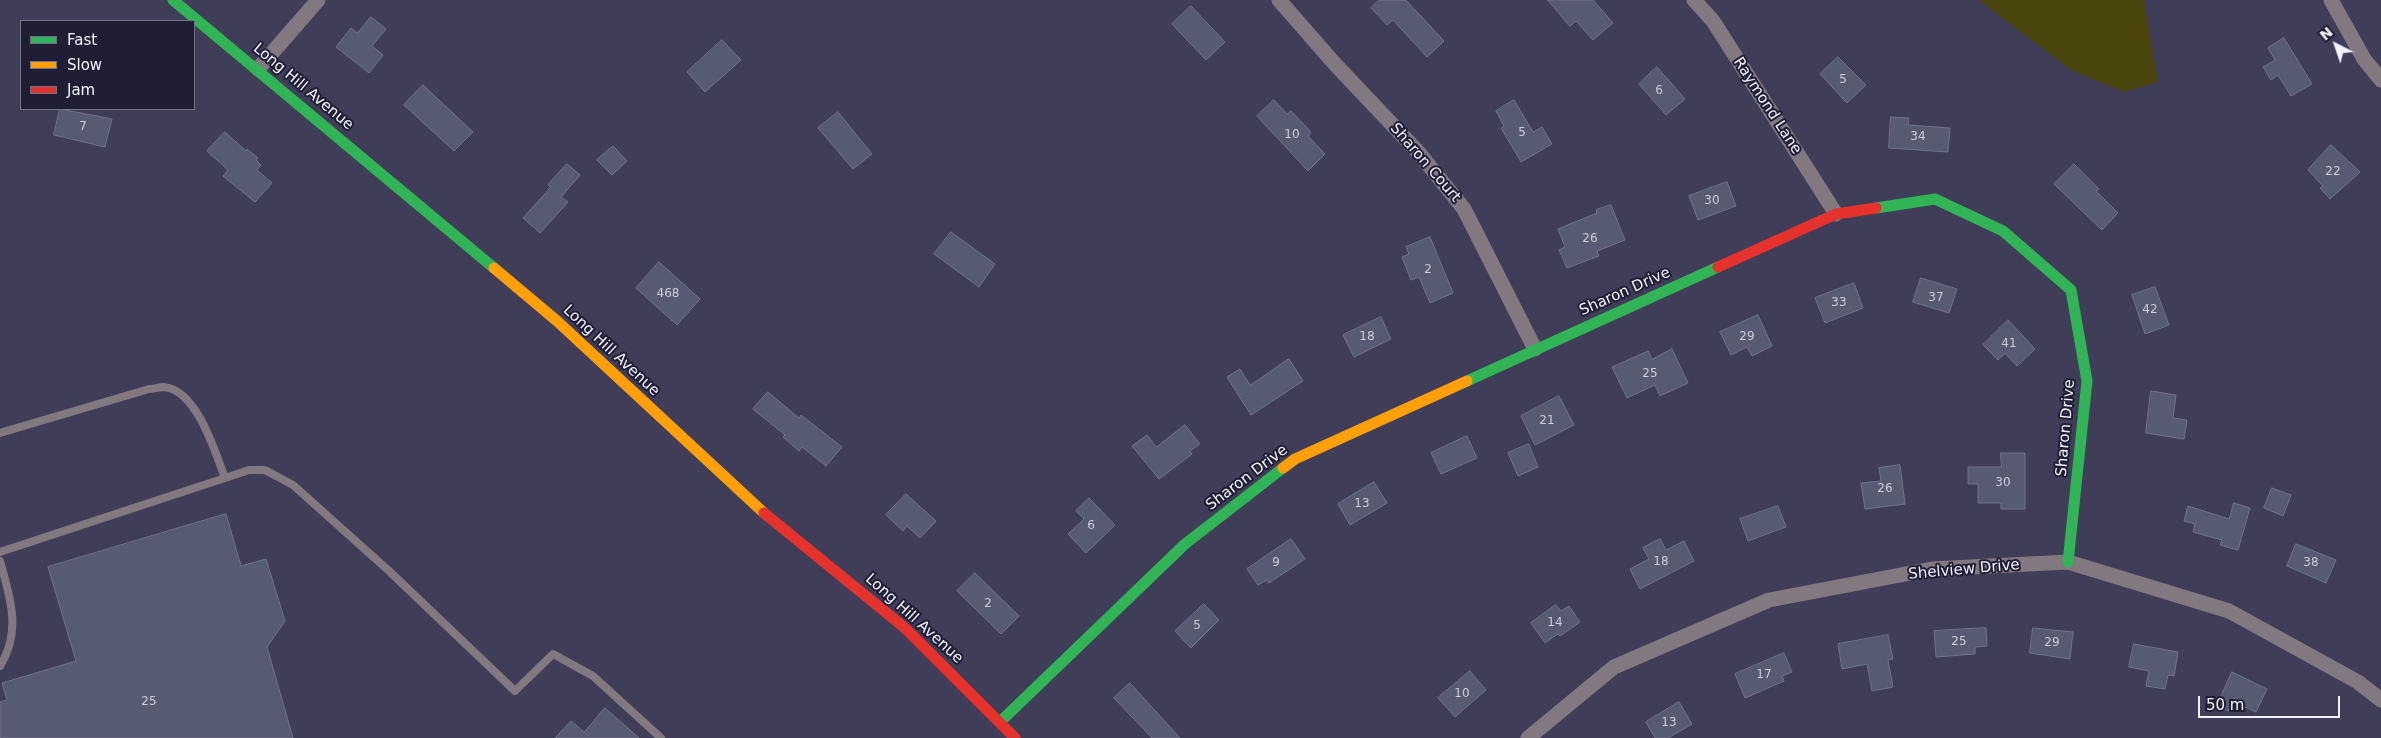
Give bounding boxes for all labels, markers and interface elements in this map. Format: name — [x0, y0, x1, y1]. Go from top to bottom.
legend — [20, 20, 195, 110]
north arrow — [2311, 20, 2361, 70]
text: N — [2316, 24, 2336, 44]
text: Fast — [67, 31, 97, 49]
street label: Long Hill Avenue — [249, 40, 357, 134]
street label: Raymond Lane — [1729, 54, 1805, 158]
text: Slow — [67, 56, 102, 74]
house number: 5 — [1839, 73, 1847, 87]
text: Jam — [67, 81, 95, 99]
house number: 6 — [1655, 84, 1663, 98]
house number: 7 — [79, 120, 87, 134]
street label: Sharon Court — [1386, 120, 1464, 206]
house number: 5 — [1518, 126, 1526, 140]
house number: 10 — [1284, 128, 1300, 142]
house number: 34 — [1910, 130, 1926, 144]
house number: 22 — [2325, 165, 2341, 179]
house number: 30 — [1704, 194, 1720, 208]
house number: 26 — [1582, 232, 1598, 246]
house number: 2 — [1424, 263, 1432, 277]
street label: Sharon Drive — [1577, 264, 1673, 320]
house number: 468 — [657, 287, 679, 301]
house number: 37 — [1928, 291, 1944, 305]
house number: 33 — [1831, 296, 1847, 310]
street label: Long Hill Avenue — [559, 302, 663, 400]
house number: 42 — [2142, 303, 2158, 317]
house number: 18 — [1359, 330, 1375, 344]
house number: 29 — [1739, 330, 1755, 344]
house number: 41 — [2001, 337, 2017, 351]
house number: 25 — [1642, 367, 1658, 381]
street label: Sharon Drive — [2053, 379, 2079, 477]
house number: 21 — [1539, 414, 1555, 428]
street label: Sharon Drive — [1203, 441, 1291, 515]
house number: 30 — [1995, 476, 2011, 490]
house number: 26 — [1877, 482, 1893, 496]
house number: 13 — [1354, 497, 1370, 511]
house number: 6 — [1087, 519, 1095, 533]
house number: 18 — [1653, 555, 1669, 569]
house number: 9 — [1272, 556, 1280, 570]
street label: Shelview Drive — [1908, 556, 2020, 584]
house number: 38 — [2303, 556, 2319, 570]
street label: Long Hill Avenue — [861, 570, 967, 668]
house number: 2 — [984, 597, 992, 611]
house number: 14 — [1547, 616, 1563, 630]
house number: 5 — [1193, 619, 1201, 633]
house number: 25 — [1951, 635, 1967, 649]
house number: 29 — [2044, 636, 2060, 650]
house number: 17 — [1756, 668, 1772, 682]
scale bar — [2201, 686, 2344, 718]
house number: 10 — [1454, 687, 1470, 701]
house number: 25 — [141, 695, 157, 709]
text: 50 m — [2206, 696, 2244, 714]
house number: 13 — [1661, 716, 1677, 730]

